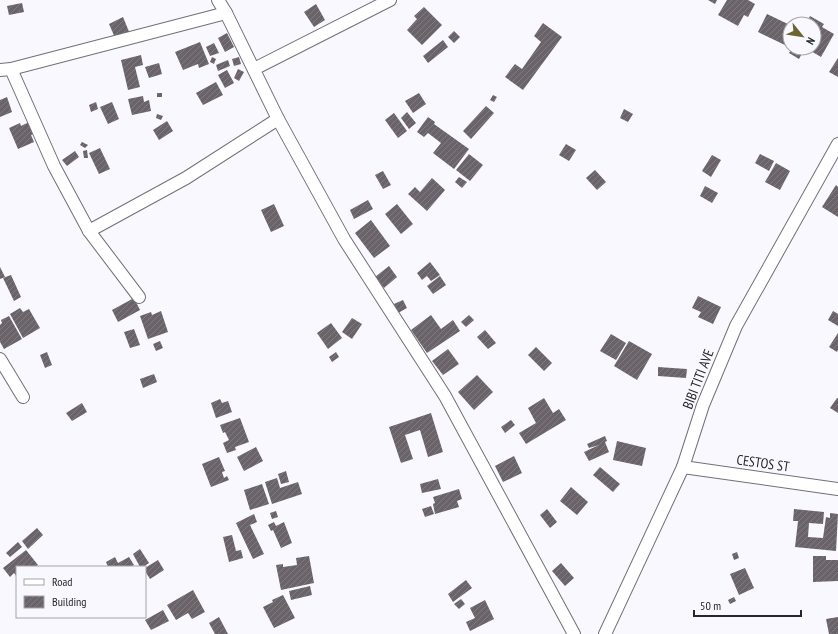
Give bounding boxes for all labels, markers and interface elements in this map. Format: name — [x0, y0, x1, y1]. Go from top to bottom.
north arrow — [782, 16, 822, 56]
text: N — [803, 35, 818, 47]
street label: BIBI TITI AVE — [678, 347, 718, 411]
street label: CESTOS ST — [735, 450, 791, 476]
legend — [16, 566, 146, 618]
text: Road — [52, 574, 72, 589]
scale bar — [694, 592, 801, 618]
text: Building — [52, 594, 87, 609]
text: 50 m — [700, 598, 721, 613]

